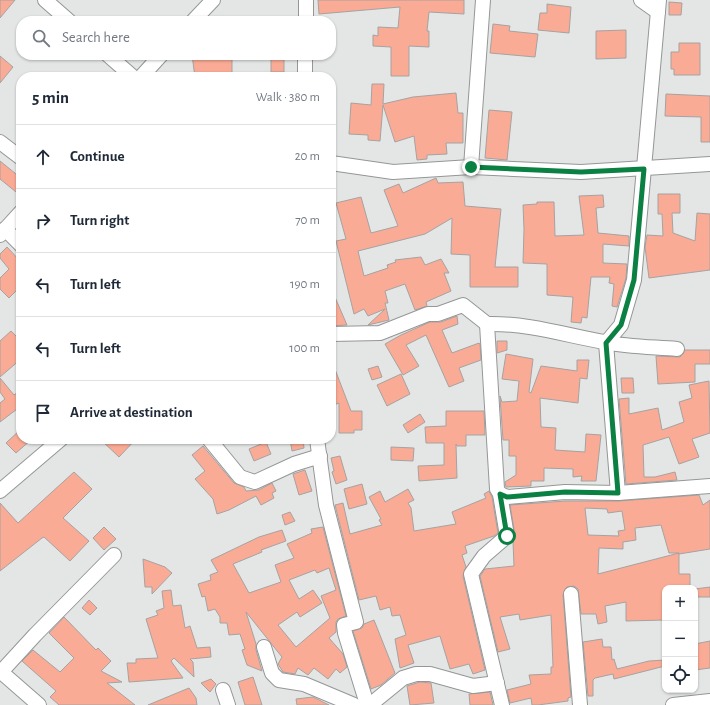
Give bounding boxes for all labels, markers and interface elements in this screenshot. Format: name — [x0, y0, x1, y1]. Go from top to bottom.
search box — [16, 16, 336, 60]
icon: search — [30, 27, 52, 49]
text: Search here — [62, 30, 130, 45]
text: 5 min — [32, 89, 69, 106]
text: Walk · 380 m — [256, 91, 320, 104]
icon: ahead — [32, 146, 54, 168]
text: Continue — [70, 149, 125, 164]
text: 20 m — [295, 150, 320, 163]
route end — [462, 158, 480, 176]
icon: right — [32, 210, 54, 232]
text: Turn right — [70, 213, 129, 228]
text: 70 m — [295, 214, 320, 227]
icon: left — [32, 274, 54, 296]
text: Turn left — [70, 277, 121, 292]
text: 190 m — [290, 278, 320, 291]
icon: left — [32, 338, 54, 360]
text: Turn left — [70, 341, 121, 356]
text: 100 m — [289, 342, 320, 355]
icon: arrive — [32, 402, 54, 424]
text: Arrive at destination — [70, 405, 193, 420]
route start — [498, 527, 516, 545]
map controls — [662, 585, 698, 693]
button: + — [662, 585, 698, 621]
button: − — [662, 621, 698, 657]
button: locate — [662, 657, 698, 693]

